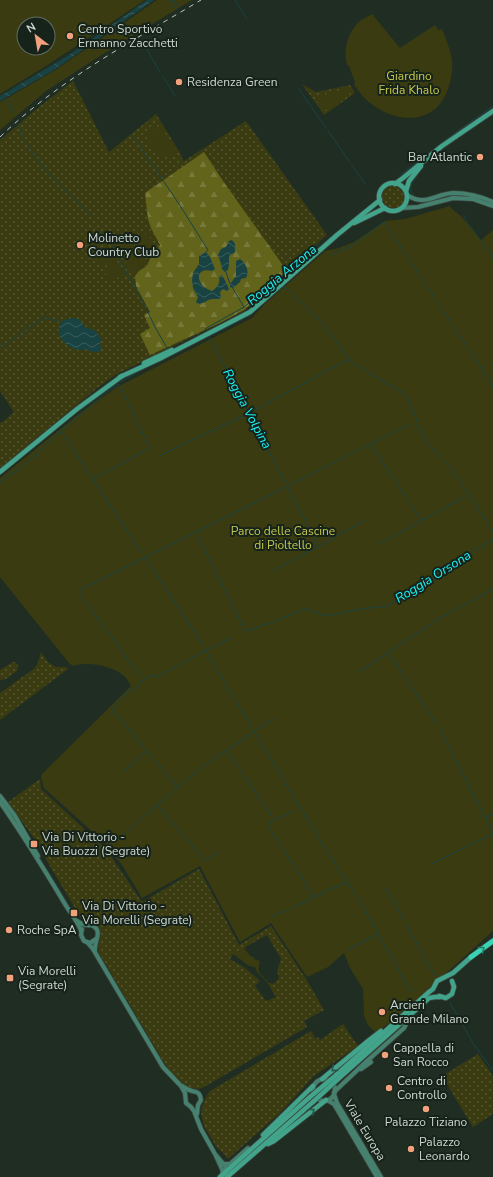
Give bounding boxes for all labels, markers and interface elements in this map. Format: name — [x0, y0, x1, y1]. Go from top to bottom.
north arrow — [16, 16, 56, 56]
text: N — [24, 19, 38, 36]
place label: Centro Sportivo Ermanno Zacchetti — [78, 21, 178, 51]
marker: Centro Sportivo Ermanno Zacchetti — [65, 31, 75, 41]
park label: Giardino Frida Khalo — [379, 68, 440, 98]
place label: Residenza Green — [187, 74, 277, 90]
marker: Residenza Green — [174, 77, 184, 87]
place label: Bar Atlantic — [408, 149, 472, 165]
marker: Bar Atlantic — [475, 152, 485, 162]
place label: Molinetto Country Club — [88, 230, 159, 260]
marker: Molinetto Country Club — [75, 240, 85, 250]
water label: Roggia Arzona — [243, 240, 321, 309]
water label: Roggia Volpina — [218, 366, 276, 452]
park label: Parco delle Cascine di Pioltello — [231, 523, 335, 553]
water label: Roggia Orsona — [392, 546, 475, 608]
place label: Via Di Vittorio - Via Buozzi (Segrate) — [41, 829, 150, 859]
marker: Via Di Vittorio - Via Buozzi (Segrate) — [29, 839, 39, 849]
place label: Via Di Vittorio - Via Morelli (Segrate) — [81, 898, 192, 928]
marker: Via Di Vittorio - Via Morelli (Segrate) — [69, 908, 79, 918]
place label: Roche SpA — [17, 922, 77, 938]
marker: Roche SpA — [4, 925, 14, 935]
one-way arrow — [477, 946, 484, 953]
place label: Via Morelli (Segrate) — [17, 963, 76, 993]
marker: Via Morelli (Segrate) — [5, 973, 15, 983]
place label: Arcieri Grande Milano — [390, 997, 469, 1027]
marker: Arcieri Grande Milano — [377, 1007, 387, 1017]
place label: Cappella di San Rocco — [393, 1040, 454, 1070]
marker: Cappella di San Rocco — [380, 1050, 390, 1060]
one-way arrow — [331, 1065, 338, 1072]
place label: Centro di Controllo — [397, 1073, 447, 1103]
marker: Centro di Controllo — [384, 1083, 394, 1093]
street label: Viale Europa — [340, 1096, 389, 1163]
marker: Palazzo Tiziano — [421, 1104, 431, 1114]
one-way arrow — [307, 1109, 314, 1116]
place label: Palazzo Tiziano — [385, 1114, 468, 1130]
place label: Palazzo Leonardo — [419, 1134, 470, 1164]
marker: Palazzo Leonardo — [406, 1144, 416, 1154]

